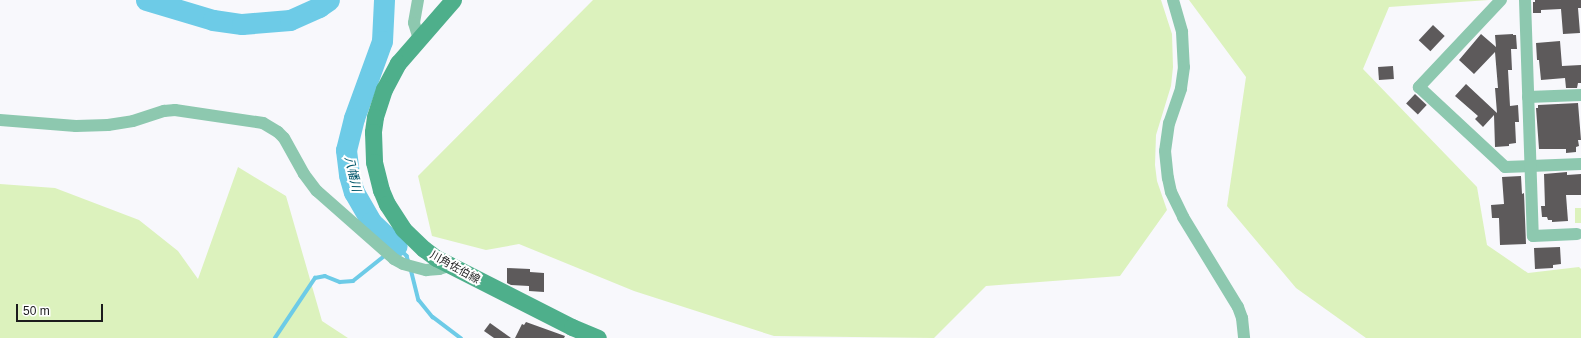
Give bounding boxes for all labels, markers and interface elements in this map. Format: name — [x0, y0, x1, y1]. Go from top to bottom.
water label: 八幡川 — [341, 155, 363, 193]
street label: 川角佐伯線 — [428, 248, 482, 286]
scale bar — [18, 296, 105, 322]
text: 50 m — [23, 304, 50, 318]

